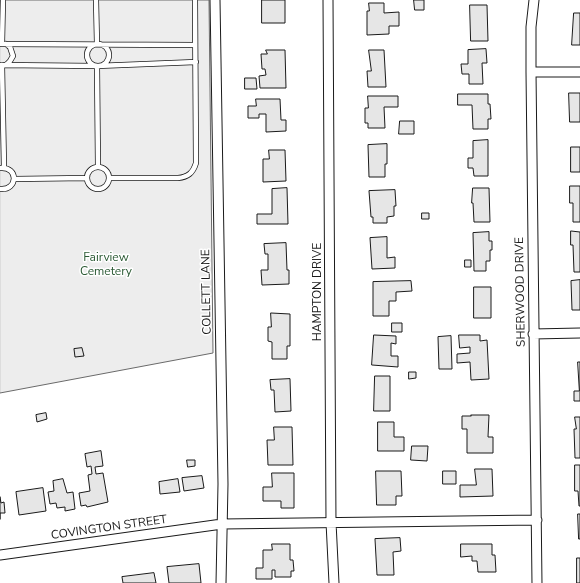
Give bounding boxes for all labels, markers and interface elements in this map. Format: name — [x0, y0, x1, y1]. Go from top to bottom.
street label: SHERWOOD DRIVE — [513, 237, 529, 347]
street label: HAMPTON DRIVE — [311, 243, 325, 341]
street label: COLLETT LANE — [199, 249, 215, 335]
park label: Fairview Cemetery — [80, 251, 132, 279]
street label: COVINGTON STREET — [50, 513, 168, 543]

